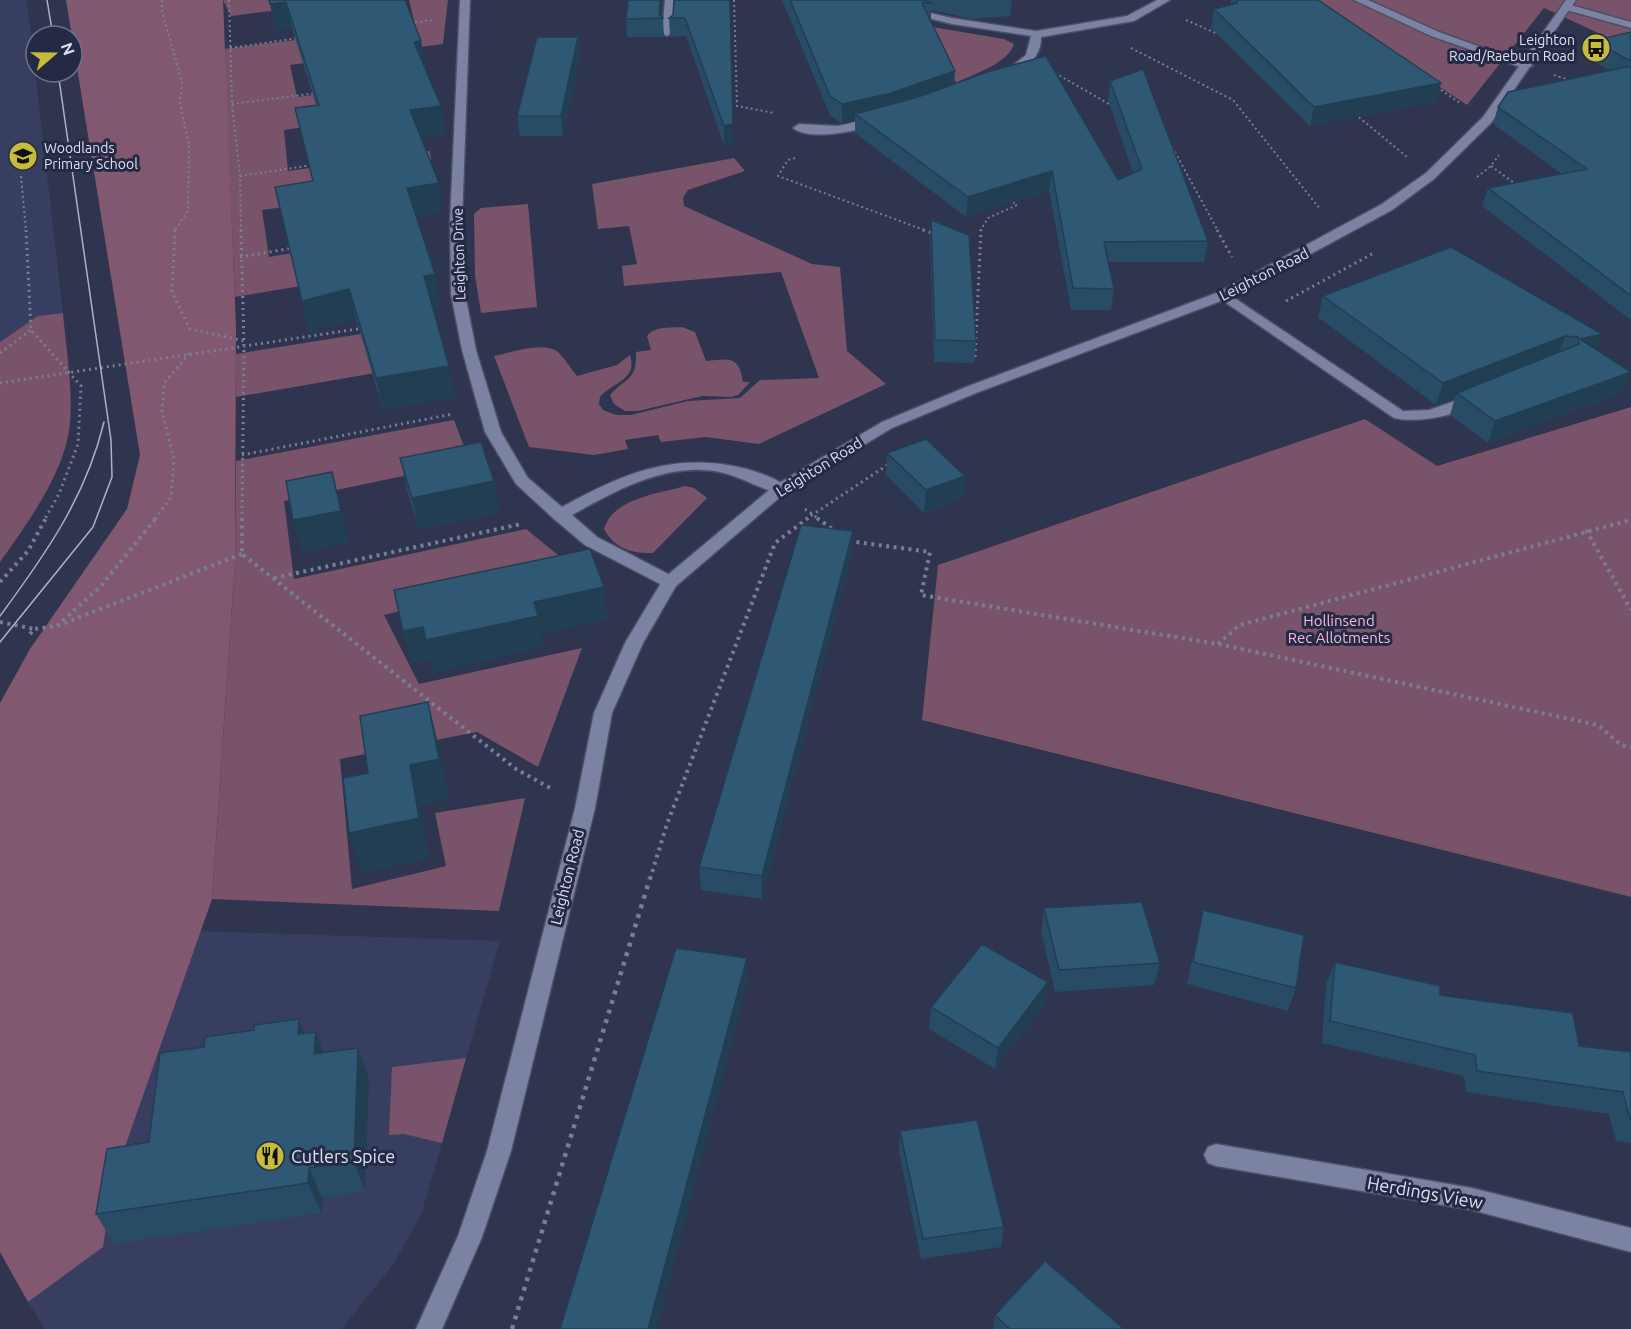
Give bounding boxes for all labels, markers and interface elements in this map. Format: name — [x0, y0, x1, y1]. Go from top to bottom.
north arrow — [24, 24, 84, 84]
place label: Leighton Road/Raeburn Road — [1449, 32, 1575, 64]
bus stop icon: Leighton Road/Raeburn Road — [1580, 32, 1612, 64]
text: N — [58, 40, 79, 58]
school or university icon: Woodlands Primary School — [7, 140, 39, 172]
place label: Woodlands Primary School — [44, 140, 138, 172]
street label: Leighton Drive — [449, 208, 469, 300]
street label: Leighton Road — [1216, 244, 1312, 304]
street label: Leighton Road — [773, 434, 865, 500]
park label: Hollinsend Rec Allotments — [1288, 612, 1390, 646]
street label: Leighton Road — [547, 827, 587, 927]
restaurant icon: Cutlers Spice — [254, 1140, 286, 1172]
place label: Cutlers Spice — [291, 1146, 395, 1166]
street label: Herdings View — [1366, 1172, 1484, 1212]

